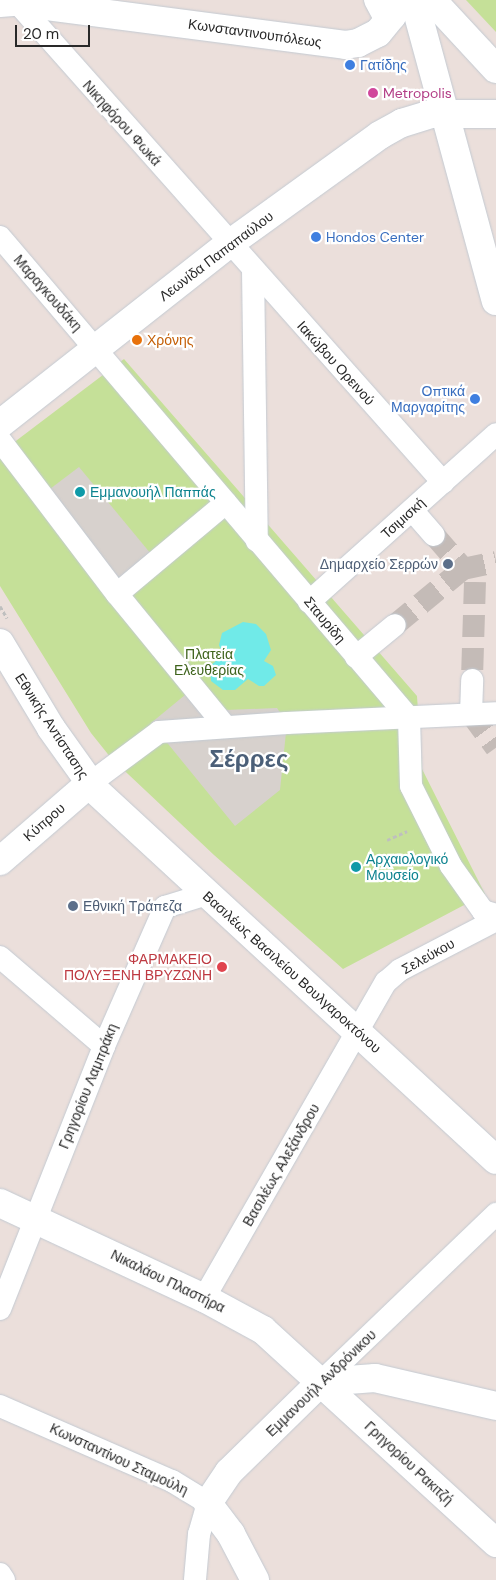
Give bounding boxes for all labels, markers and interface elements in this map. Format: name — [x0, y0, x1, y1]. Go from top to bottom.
scale bar — [18, 15, 92, 47]
street label: Κωνσταντινουπόλεως — [187, 15, 323, 51]
text: 20 m — [23, 24, 59, 44]
place label: Γατίδης — [360, 57, 407, 73]
marker: Γατίδης — [344, 59, 356, 71]
street label: Νικηφόρου Φωκά — [79, 77, 165, 169]
place label: Metropolis — [383, 85, 452, 101]
marker: Metropolis — [367, 87, 379, 99]
street label: Λεωνίδα Παπαπαύλου — [156, 208, 276, 304]
place label: Hondos Center — [326, 229, 424, 245]
marker: Hondos Center — [310, 231, 322, 243]
street label: Μαραγκουδάκη — [10, 251, 86, 335]
street label: Ιακώβου Ορεινού — [294, 317, 378, 409]
place label: Χρόνης — [147, 332, 194, 348]
marker: Χρόνης — [131, 334, 143, 346]
place label: Οπτικά Μαργαρίτης — [391, 383, 465, 416]
marker: Οπτικά Μαργαρίτης — [469, 393, 481, 405]
place label: Εμμανουήλ Παππάς — [90, 484, 216, 500]
marker: Εμμανουήλ Παππάς — [74, 486, 86, 498]
street label: Τσιμισκή — [378, 494, 428, 542]
place label: Δημαρχείο Σερρών — [320, 556, 438, 572]
marker: Δημαρχείο Σερρών — [442, 558, 454, 570]
street label: Σταυρίδη — [301, 593, 349, 647]
park label: Πλατεία Ελευθερίας — [174, 646, 244, 679]
street label: Εθνικής Αντίστασης — [12, 670, 92, 782]
district label: Σέρρες — [210, 745, 288, 773]
street label: Κύπρου — [20, 799, 68, 845]
place label: Αρχαιολογικό Μουσείο — [366, 851, 448, 884]
marker: Αρχαιολογικό Μουσείο — [350, 861, 362, 873]
street label: Βασιλέως Βασιλείου Βουλγαροκτόνου — [199, 887, 385, 1057]
place label: Εθνική Τράπεζα — [83, 898, 182, 914]
marker: Εθνική Τράπεζα — [67, 900, 79, 912]
street label: Σελεύκου — [399, 935, 457, 977]
place label: ΦΑΡΜΑΚΕΙΟ ΠΟΛΥΞΕΝΗ ΒΡΥΖΩΝΗ — [64, 951, 212, 984]
marker: ΦΑΡΜΑΚΕΙΟ ΠΟΛΥΞΕΝΗ ΒΡΥΖΩΝΗ — [216, 961, 228, 973]
street label: Γρηγορίου Λαμπράκη — [55, 1021, 121, 1151]
street label: Βασιλέως Αλεξάνδρου — [239, 1101, 323, 1229]
street label: Νικαλάου Πλαστήρα — [108, 1246, 228, 1316]
street label: Εμμανουήλ Ανδρόνικου — [262, 1326, 380, 1440]
street label: Γρηγορίου Ρακιτζή — [361, 1418, 457, 1508]
street label: Κωνσταντίνου Σταμούλη — [47, 1420, 191, 1498]

